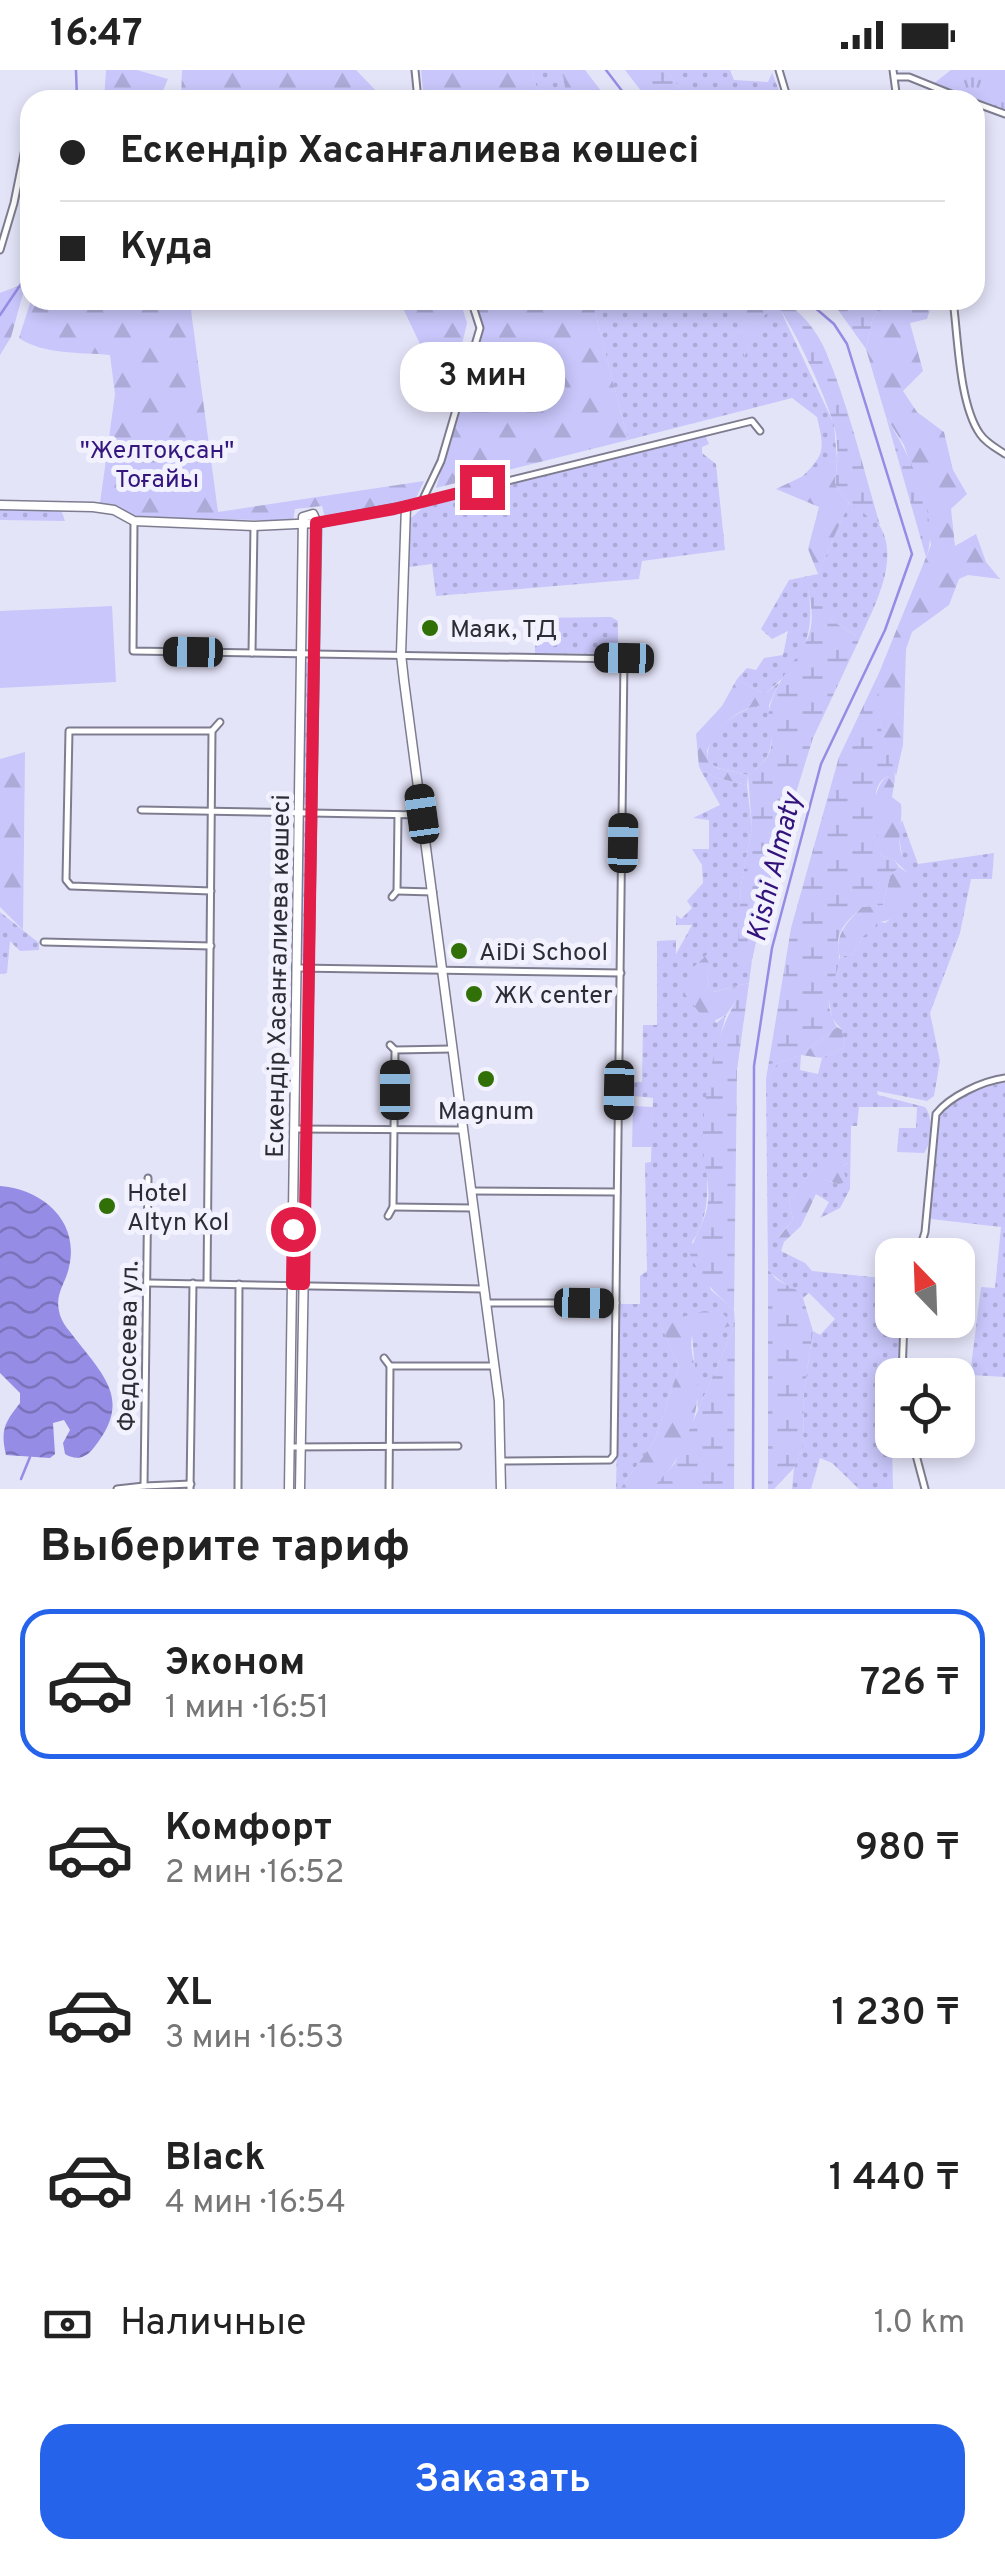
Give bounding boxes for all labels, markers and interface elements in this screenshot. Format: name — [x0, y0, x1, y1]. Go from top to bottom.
text: 16:47 — [50, 11, 143, 60]
text: Ескендір Хасанғалиева көшесі — [120, 128, 699, 177]
text: Куда — [120, 224, 213, 273]
callout: 3 мин — [400, 342, 564, 412]
text: 3 мин — [438, 357, 527, 397]
park label: "Желтоқсан" Тоғайы — [80, 436, 234, 497]
route end — [460, 465, 505, 510]
place label: Маяк, ТД — [450, 615, 557, 647]
marker: Маяк, ТД — [419, 617, 441, 639]
car — [163, 636, 223, 668]
car — [594, 642, 654, 674]
car — [403, 782, 441, 846]
water label: Kіshі Almaty — [740, 788, 812, 946]
street label: Ескендір Хасанғалиева көшесі — [261, 794, 299, 1158]
car — [607, 813, 639, 873]
place label: AiDi School — [479, 938, 608, 970]
marker: AiDi School — [448, 940, 470, 962]
place label: ЖК center — [494, 981, 613, 1013]
marker: ЖК center — [463, 983, 485, 1005]
car — [380, 1060, 410, 1120]
car — [603, 1060, 635, 1120]
marker: Magnum — [475, 1068, 497, 1090]
place label: Magnum — [438, 1097, 534, 1129]
place label: Hotel Altyn Kol — [127, 1179, 229, 1240]
marker: Hotel Altyn Kol — [96, 1195, 118, 1217]
route start — [271, 1207, 316, 1252]
north arrow — [875, 1238, 975, 1338]
map controls — [875, 1238, 975, 1458]
street label: Федосеева ул. — [113, 1260, 147, 1432]
car — [554, 1287, 614, 1319]
button: locate — [875, 1358, 975, 1458]
text: Выберите тариф — [40, 1520, 410, 1577]
icon: car — [45, 1639, 135, 1729]
text: Эконом — [165, 1640, 305, 1689]
text: 726 ₸ — [860, 1660, 960, 1709]
text: 1 мин · 16:51 — [165, 1689, 329, 1729]
icon: car — [45, 1804, 135, 1894]
text: Комфорт — [165, 1805, 332, 1854]
text: 980 ₸ — [855, 1825, 960, 1874]
text: 2 мин · 16:52 — [165, 1854, 344, 1894]
icon: car — [45, 1969, 135, 2059]
text: XL — [165, 1970, 212, 2019]
text: 1 230 ₸ — [831, 1990, 960, 2039]
text: 3 мин · 16:53 — [165, 2019, 344, 2059]
icon: car — [45, 2134, 135, 2224]
text: Black — [165, 2135, 265, 2184]
text: 1 440 ₸ — [829, 2155, 960, 2204]
text: 4 мин · 16:54 — [165, 2184, 346, 2224]
icon: cash — [40, 2297, 95, 2352]
text: Наличные — [120, 2300, 307, 2349]
text: 1.0 km — [874, 2304, 965, 2344]
button: Заказать — [40, 2424, 965, 2539]

